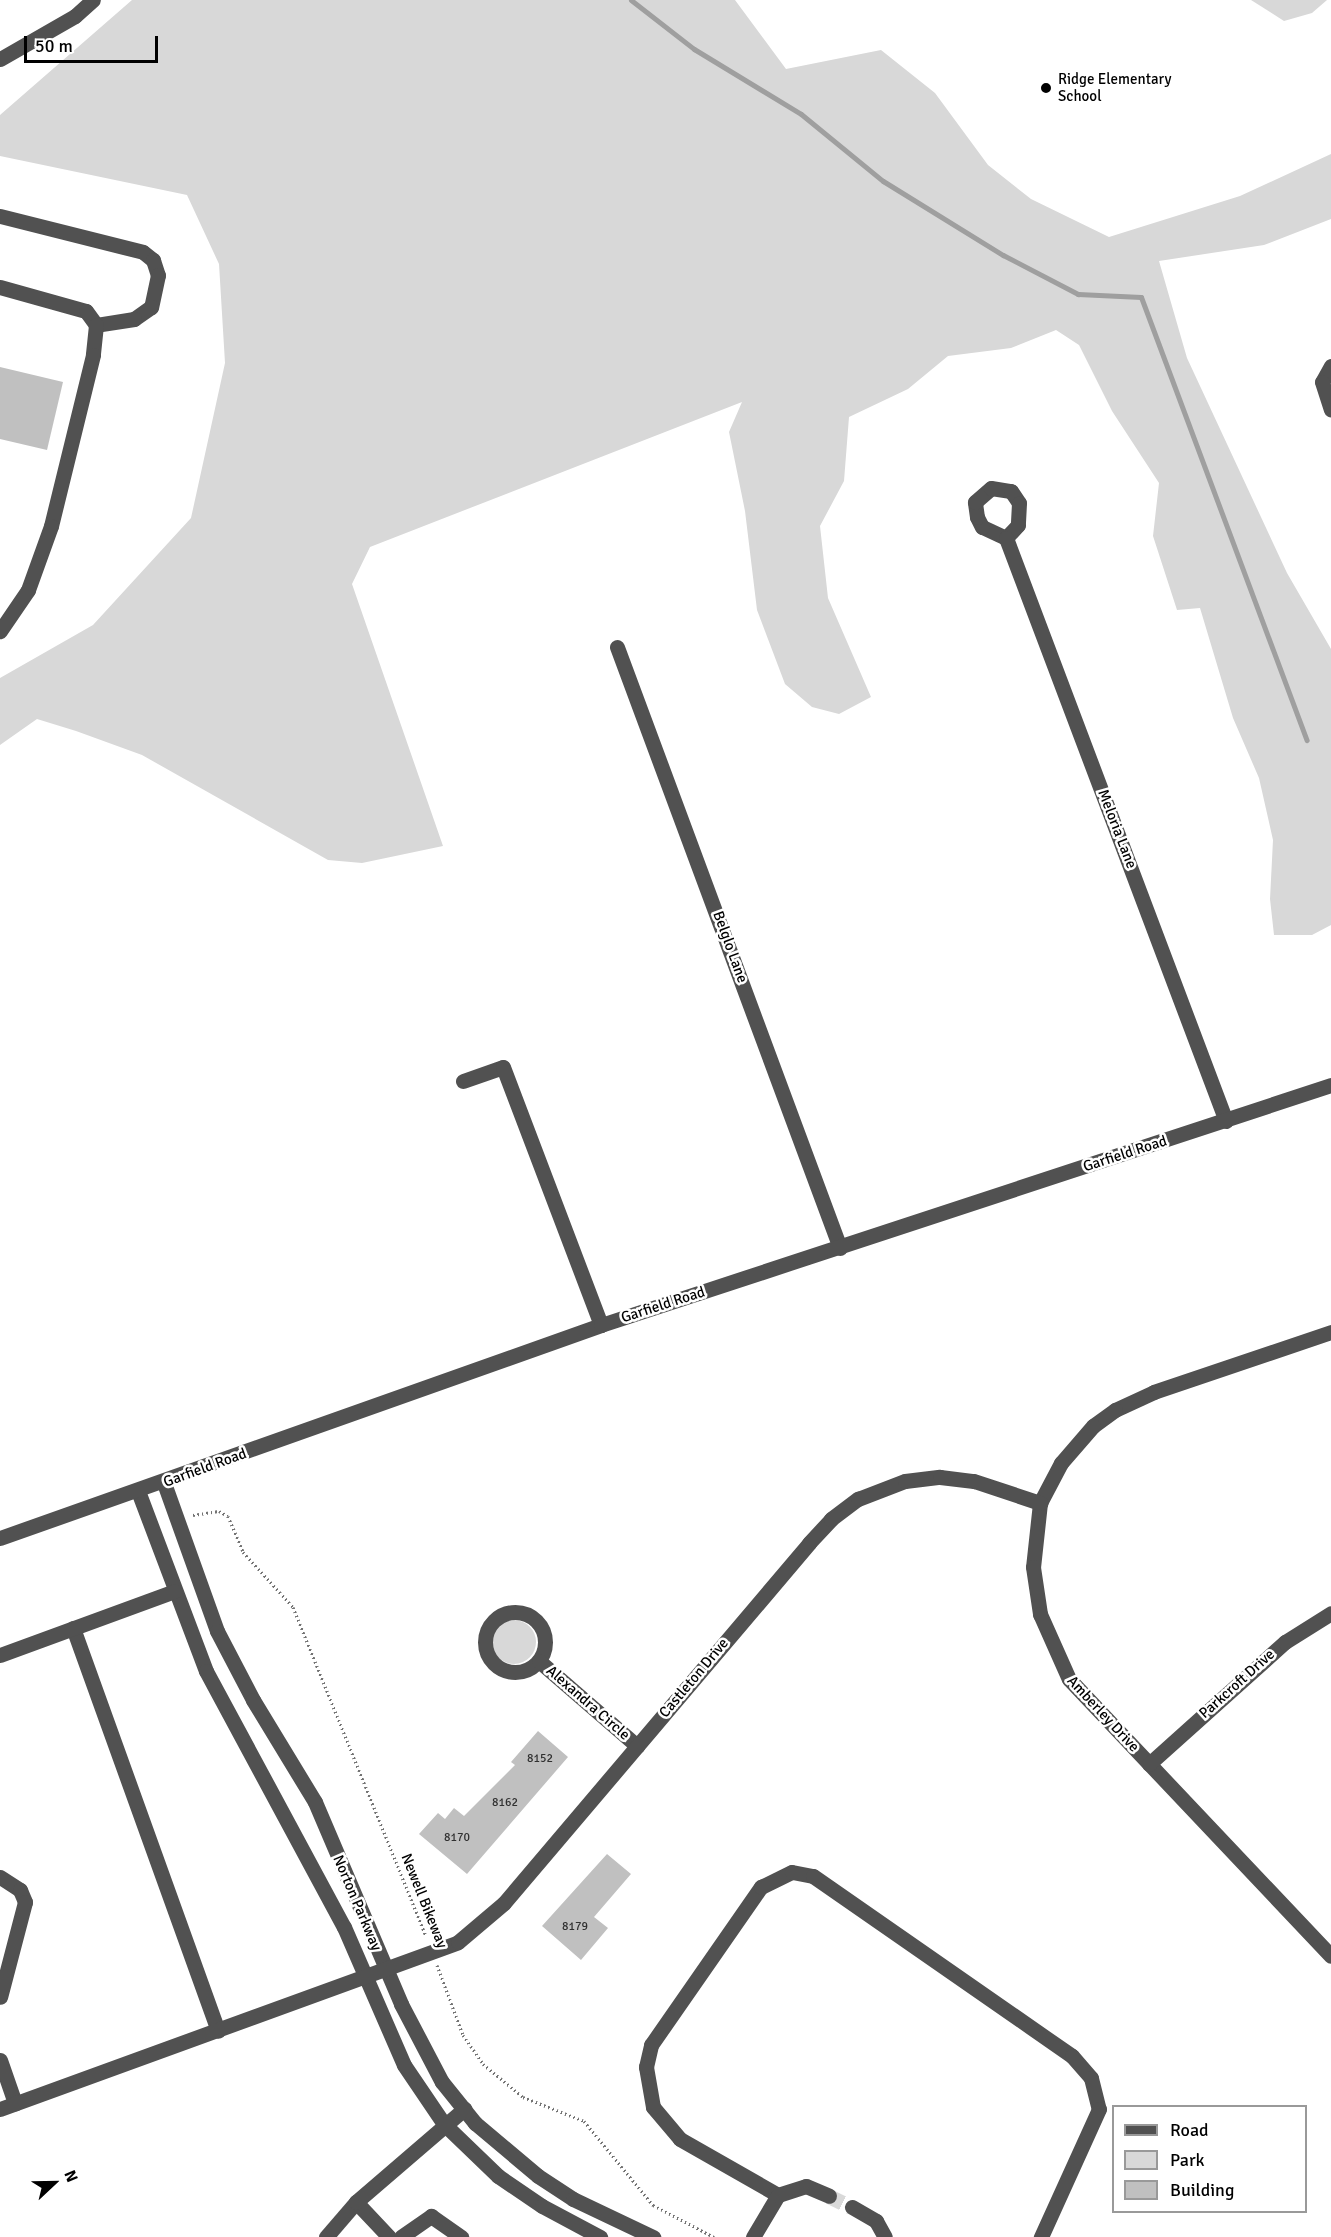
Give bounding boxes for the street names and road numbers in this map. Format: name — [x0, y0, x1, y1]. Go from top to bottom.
street label: Meloria Lane — [1094, 787, 1140, 871]
street label: Belglo Lane — [709, 909, 751, 985]
street label: Garfield Road — [1081, 1132, 1169, 1176]
street label: Garfield Road — [619, 1283, 707, 1327]
street label: Garfield Road — [161, 1445, 249, 1491]
street label: Castleton Drive — [656, 1635, 732, 1721]
street label: Parkcroft Drive — [1196, 1645, 1278, 1723]
street label: Alexandra Circle — [543, 1662, 633, 1744]
street label: Amberley Drive — [1063, 1672, 1143, 1756]
street label: Newell Bikeway — [397, 1851, 451, 1951]
street label: Norton Parkway — [329, 1852, 385, 1954]

